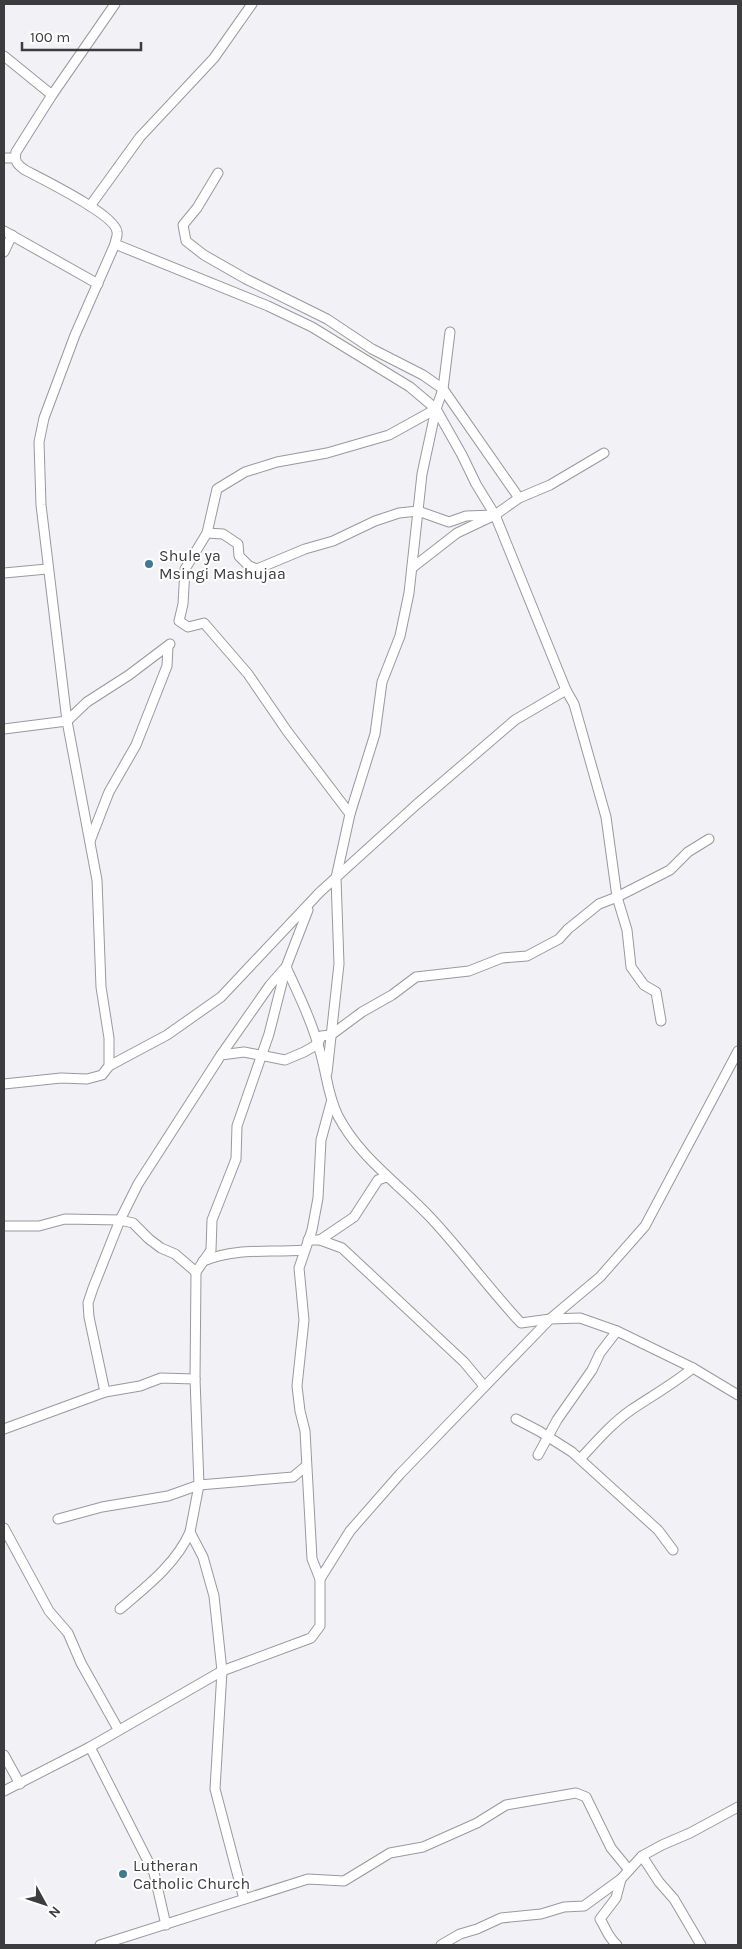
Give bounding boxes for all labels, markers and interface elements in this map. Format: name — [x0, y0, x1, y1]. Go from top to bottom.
scale bar — [22, 20, 141, 52]
text: 100 m — [30, 28, 70, 46]
place label: Shule ya Msingi Mashujaa — [159, 546, 286, 583]
marker: Shule ya Msingi Mashujaa — [143, 558, 155, 570]
place label: Lutheran Catholic Church — [133, 1856, 250, 1893]
marker: Lutheran Catholic Church — [117, 1868, 129, 1880]
north arrow — [20, 1879, 70, 1929]
text: N — [45, 1903, 64, 1921]

